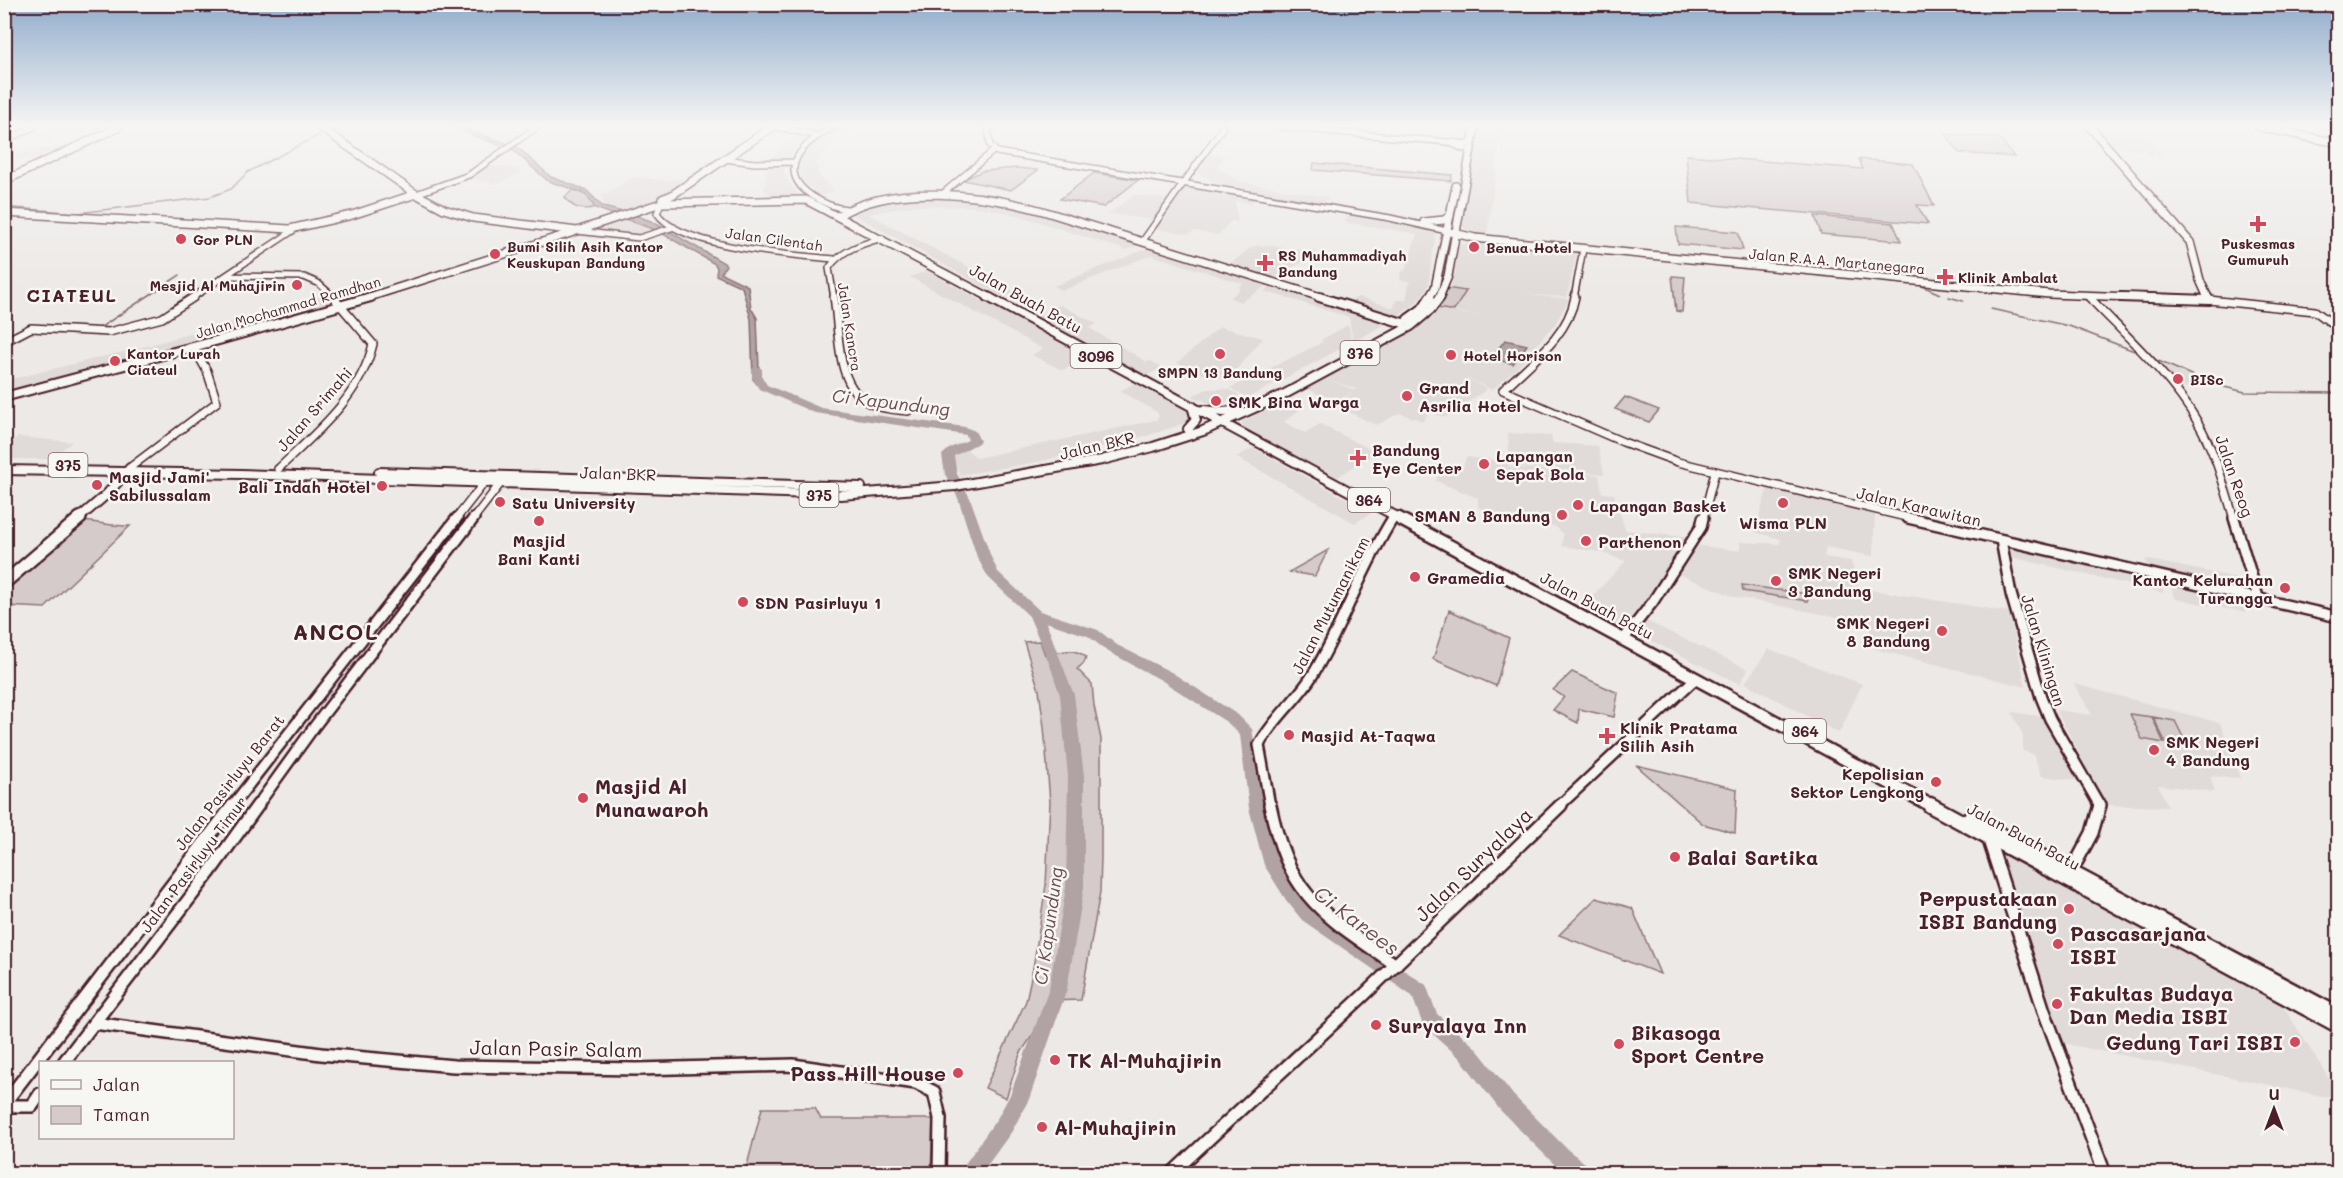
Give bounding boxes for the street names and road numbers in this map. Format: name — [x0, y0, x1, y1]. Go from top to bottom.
street label: Jalan Cilentah — [724, 223, 824, 255]
street label: Jalan R.A.A. Martanegara — [1748, 244, 1926, 278]
street label: Jalan Buah Batu — [966, 258, 1086, 338]
street label: Jalan Mochammad Ramdhan — [193, 271, 383, 343]
street label: Jalan Kancra — [834, 281, 866, 373]
road number: 376 — [1340, 341, 1380, 365]
road number: 3096 — [1070, 344, 1122, 368]
street label: Jalan Srimahi — [272, 362, 356, 456]
street label: Jalan BKR — [1057, 426, 1137, 464]
street label: Jalan Reog — [2211, 432, 2259, 520]
road number: 375 — [48, 453, 88, 477]
street label: Jalan BKR — [579, 461, 657, 485]
street label: Jalan Karawitan — [1854, 481, 1984, 531]
road number: 375 — [800, 483, 838, 507]
road number: 364 — [1348, 488, 1390, 512]
street label: Jalan Mutumanikam — [1286, 533, 1374, 677]
street label: Jalan Buah Batu — [1537, 566, 1657, 644]
street label: Jalan Kliningan — [2017, 591, 2071, 709]
street label: Jalan Pasirluyu Barat — [169, 710, 289, 854]
road number: 364 — [1784, 719, 1826, 743]
street label: Jalan Pasirluyu Timur — [135, 792, 251, 936]
street label: Jalan Buah Batu — [1964, 797, 2084, 875]
street label: Jalan Suryalaya — [1409, 801, 1537, 927]
street label: Jalan Pasir Salam — [470, 1033, 642, 1063]

